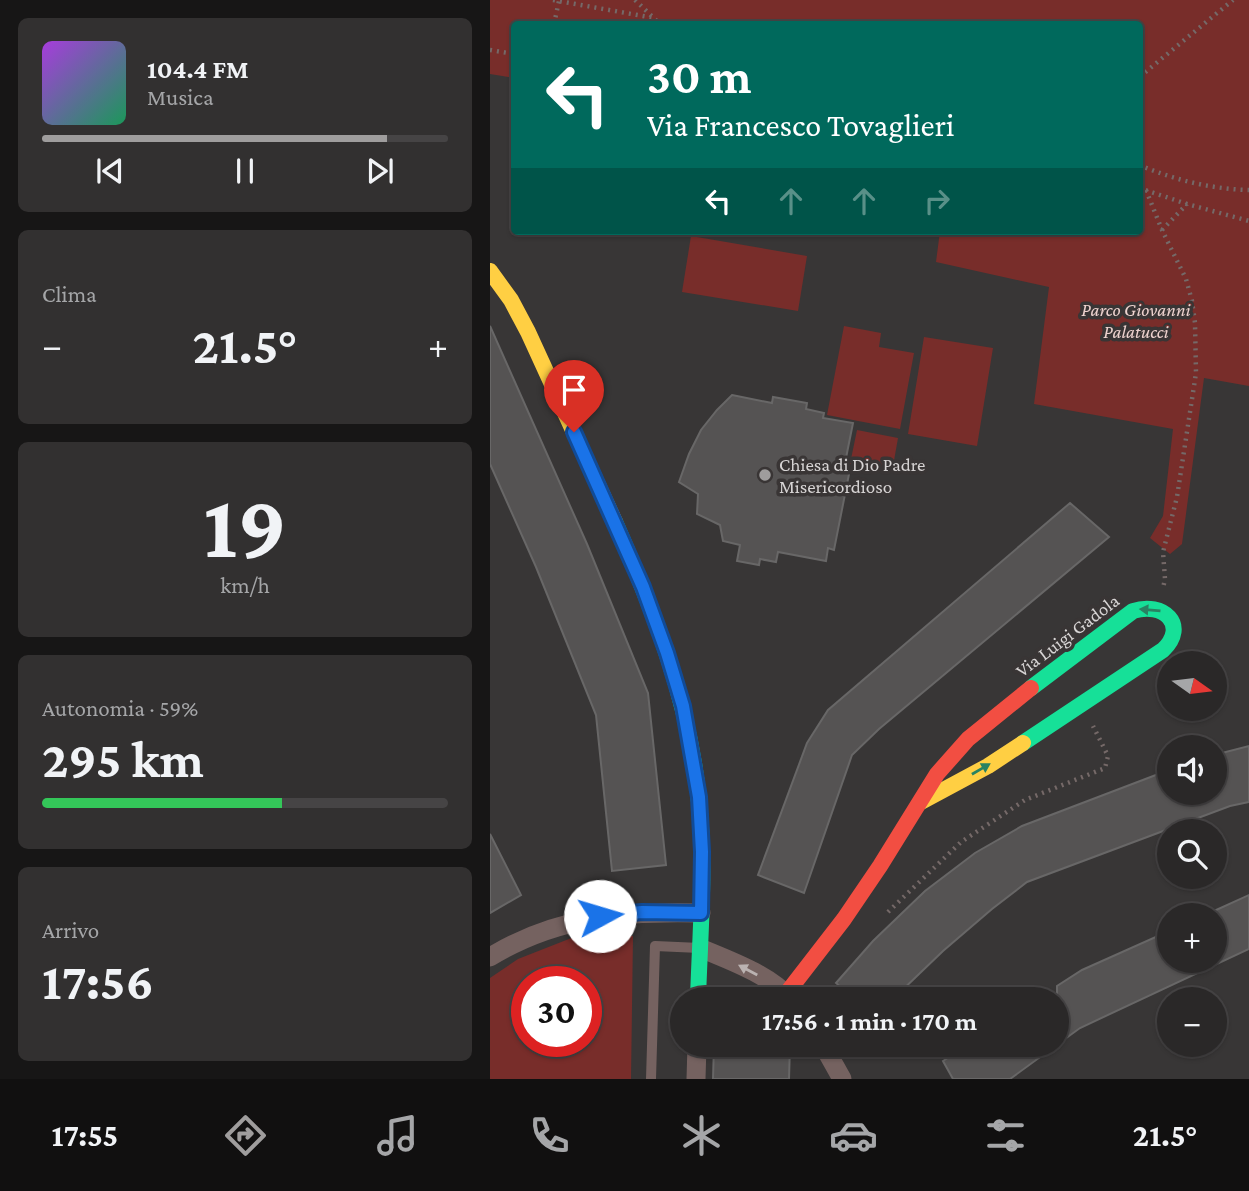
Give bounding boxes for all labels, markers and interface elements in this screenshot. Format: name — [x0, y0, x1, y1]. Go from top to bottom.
icon: left — [532, 49, 623, 140]
text: 30 m — [647, 49, 752, 104]
text: 104.4 FM — [147, 55, 249, 84]
text: Musica — [147, 84, 214, 110]
text: Via Francesco Tovaglieri — [647, 107, 954, 143]
icon: previous — [91, 152, 129, 190]
icon: pause — [226, 152, 264, 190]
icon: next — [361, 152, 399, 190]
icon: left — [699, 182, 737, 220]
icon: ahead — [772, 182, 810, 220]
icon: ahead — [845, 182, 883, 220]
icon: right — [918, 182, 956, 220]
text: Clima — [42, 281, 97, 307]
park label: Parco Giovanni Palatucci — [1081, 299, 1191, 342]
text: 21.5° — [193, 316, 298, 374]
text: − — [42, 324, 62, 366]
text: + — [428, 324, 448, 366]
pin — [544, 360, 604, 432]
icon: arrive — [555, 371, 593, 409]
place label: Chiesa di Dio Padre Misericordioso — [779, 454, 925, 497]
marker: Chiesa di Dio Padre Misericordioso — [757, 467, 773, 483]
text: 19 — [203, 475, 287, 577]
text: km/h — [220, 572, 270, 598]
street label: Via Luigi Gadola — [1011, 590, 1123, 681]
one-way arrow — [1139, 604, 1161, 615]
north arrow — [1157, 651, 1227, 721]
map controls — [1157, 651, 1227, 1057]
text: Autonomia · 59% — [42, 695, 198, 721]
text: 295 km — [42, 730, 204, 788]
button: sound — [1157, 735, 1227, 805]
one-way arrow — [972, 763, 991, 775]
button: search — [1157, 819, 1227, 889]
position arrow — [563, 879, 637, 953]
button: + — [1157, 903, 1227, 973]
text: Arrivo — [42, 917, 99, 943]
text: 17:56 — [42, 952, 154, 1010]
one-way arrow — [738, 964, 758, 975]
speed limit sign: 30 — [511, 966, 602, 1057]
button: − — [1157, 987, 1227, 1057]
text: 17:56 · 1 min · 170 m — [762, 1007, 977, 1036]
icon: directions — [221, 1111, 270, 1160]
icon: music — [373, 1111, 422, 1160]
icon: phone — [525, 1111, 574, 1160]
icon: climate — [677, 1111, 726, 1160]
icon: car — [829, 1111, 878, 1160]
icon: filters — [981, 1111, 1030, 1160]
text: 17:55 — [51, 1117, 118, 1153]
text: 21.5° — [1133, 1117, 1197, 1153]

